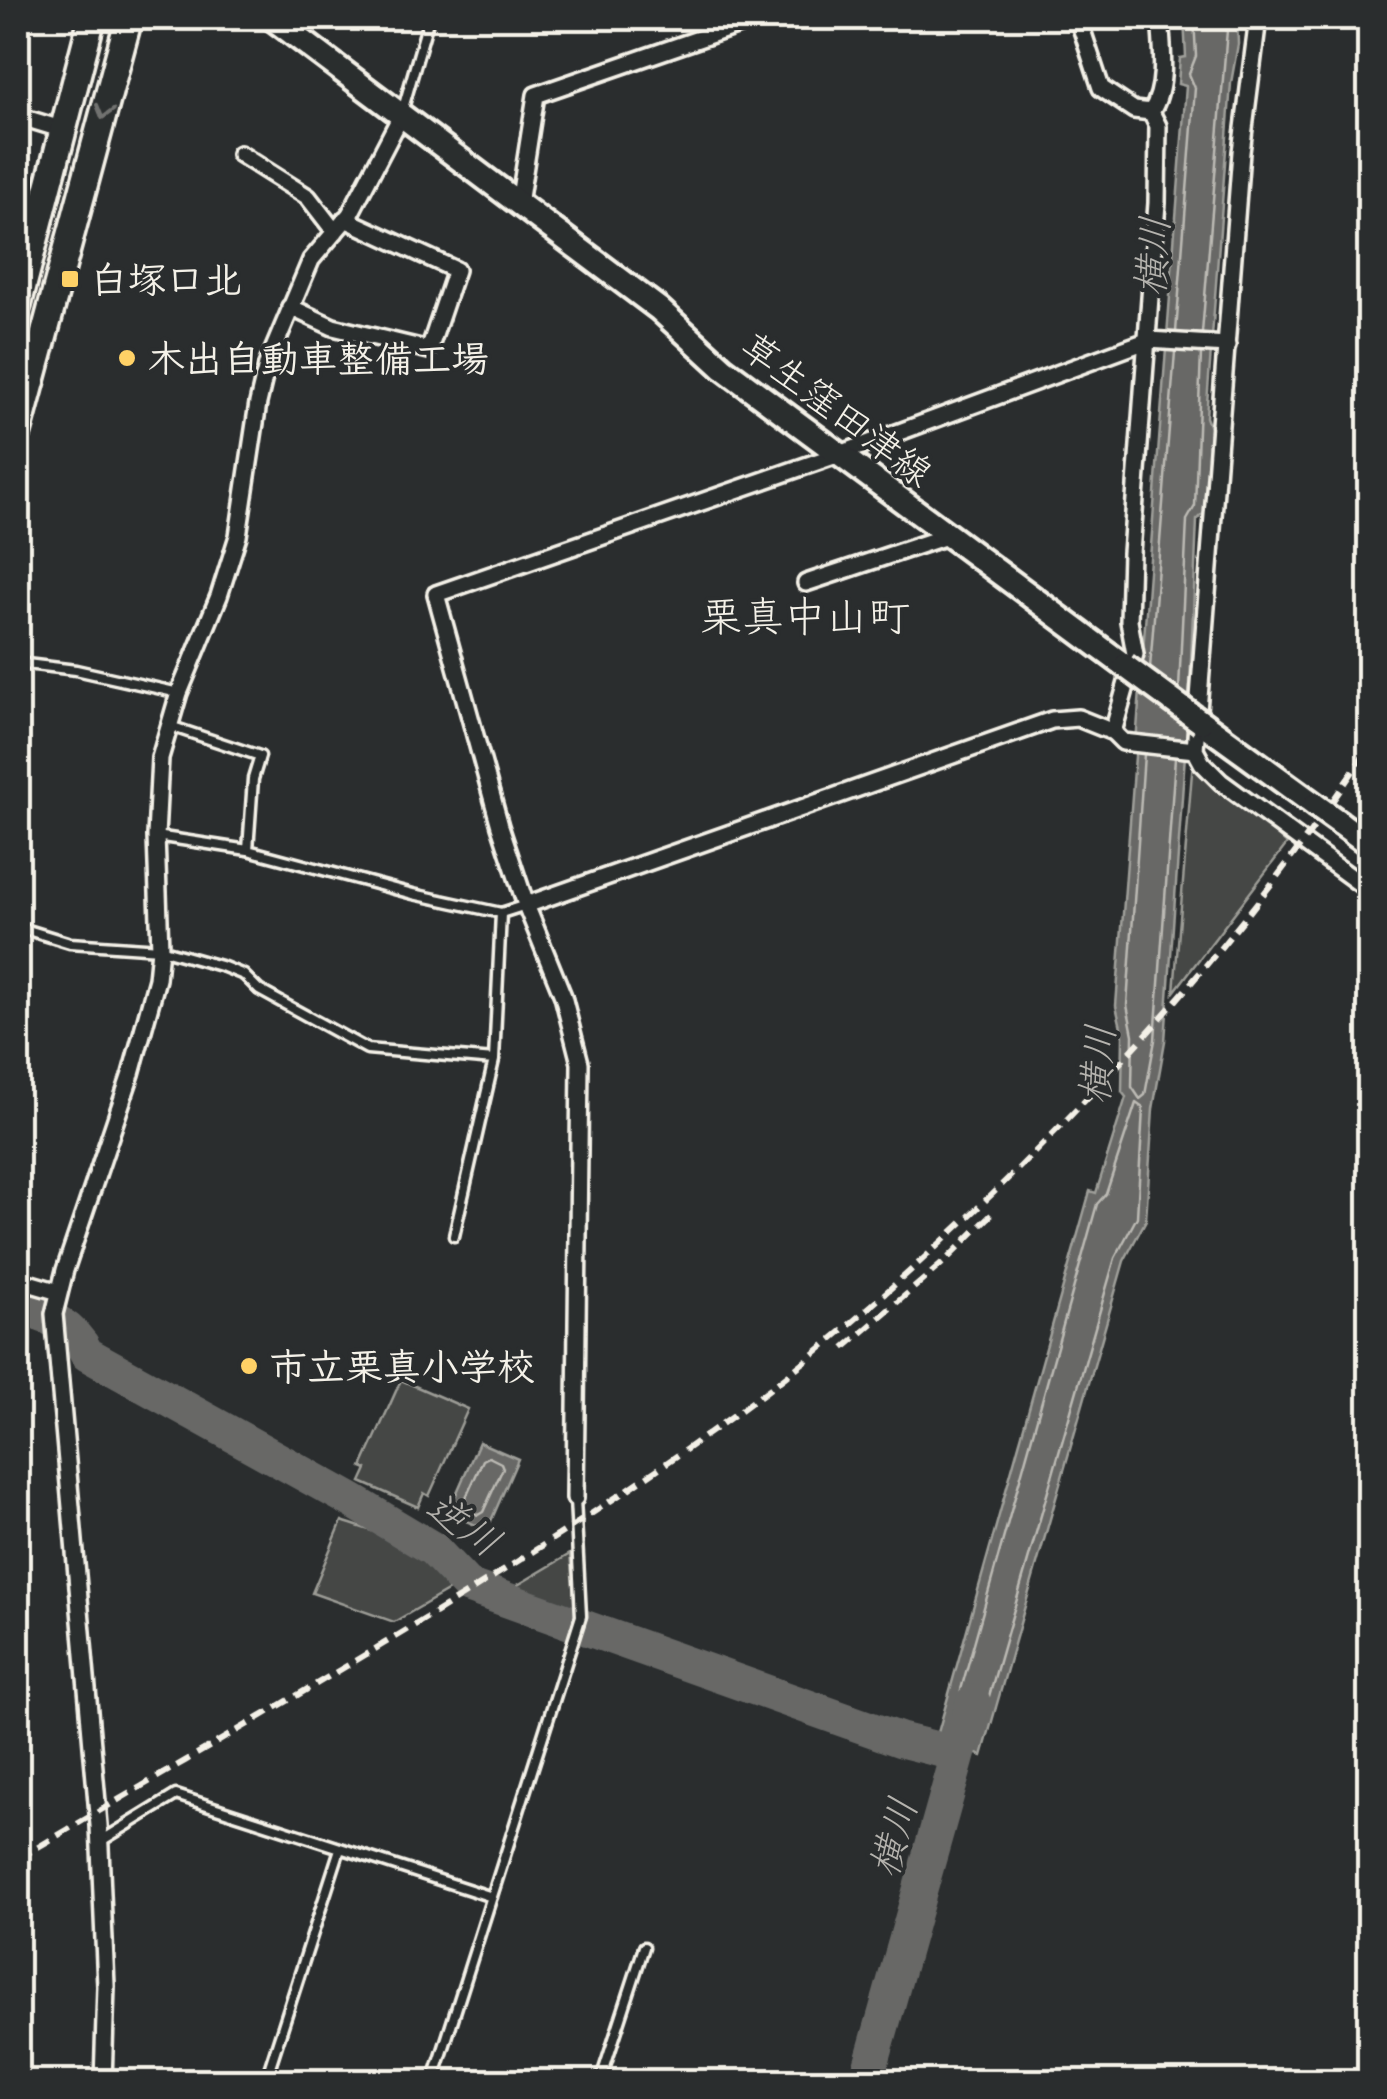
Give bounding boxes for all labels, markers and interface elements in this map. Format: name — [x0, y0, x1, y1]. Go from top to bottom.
one-way arrow — [95, 103, 116, 120]
water label: 横川 — [1122, 214, 1182, 298]
place label: 白塚口北 — [90, 254, 242, 305]
marker: 白塚口北 — [59, 268, 81, 290]
street label: 草生窪田津線 — [731, 320, 943, 498]
place label: 木出自動車整備工場 — [147, 333, 489, 384]
marker: 木出自動車整備工場 — [116, 347, 138, 369]
district label: 栗真中山町 — [700, 588, 910, 644]
water label: 横川 — [1067, 1022, 1127, 1106]
place label: 市立栗真小学校 — [269, 1341, 535, 1392]
marker: 市立栗真小学校 — [238, 1355, 260, 1377]
water label: 逆川 — [416, 1479, 512, 1569]
water label: 横川 — [856, 1791, 930, 1883]

